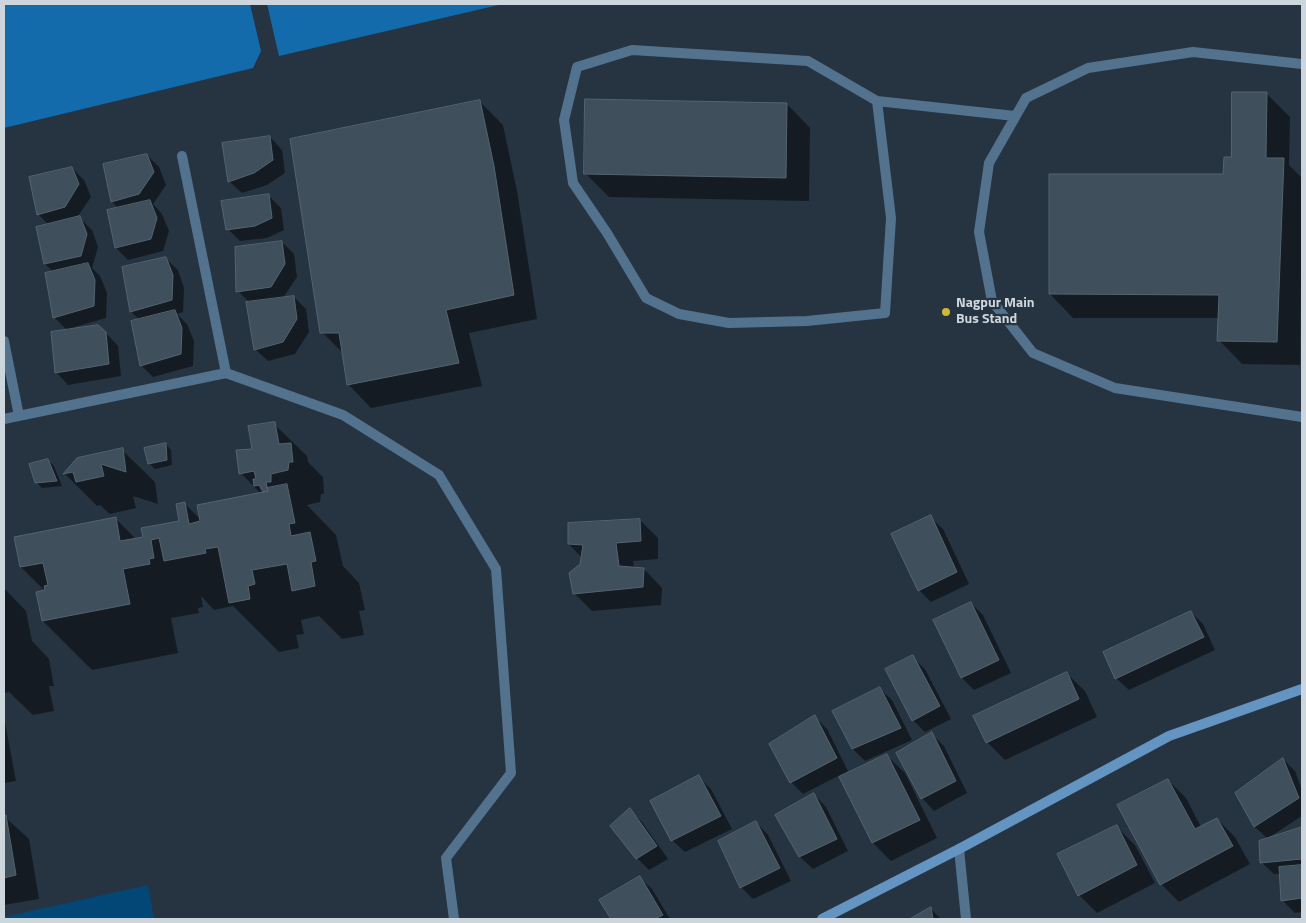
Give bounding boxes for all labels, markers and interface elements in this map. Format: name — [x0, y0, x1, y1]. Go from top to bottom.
place label: Nagpur Main Bus Stand — [956, 296, 1034, 328]
marker: Nagpur Main Bus Stand — [940, 306, 952, 318]

